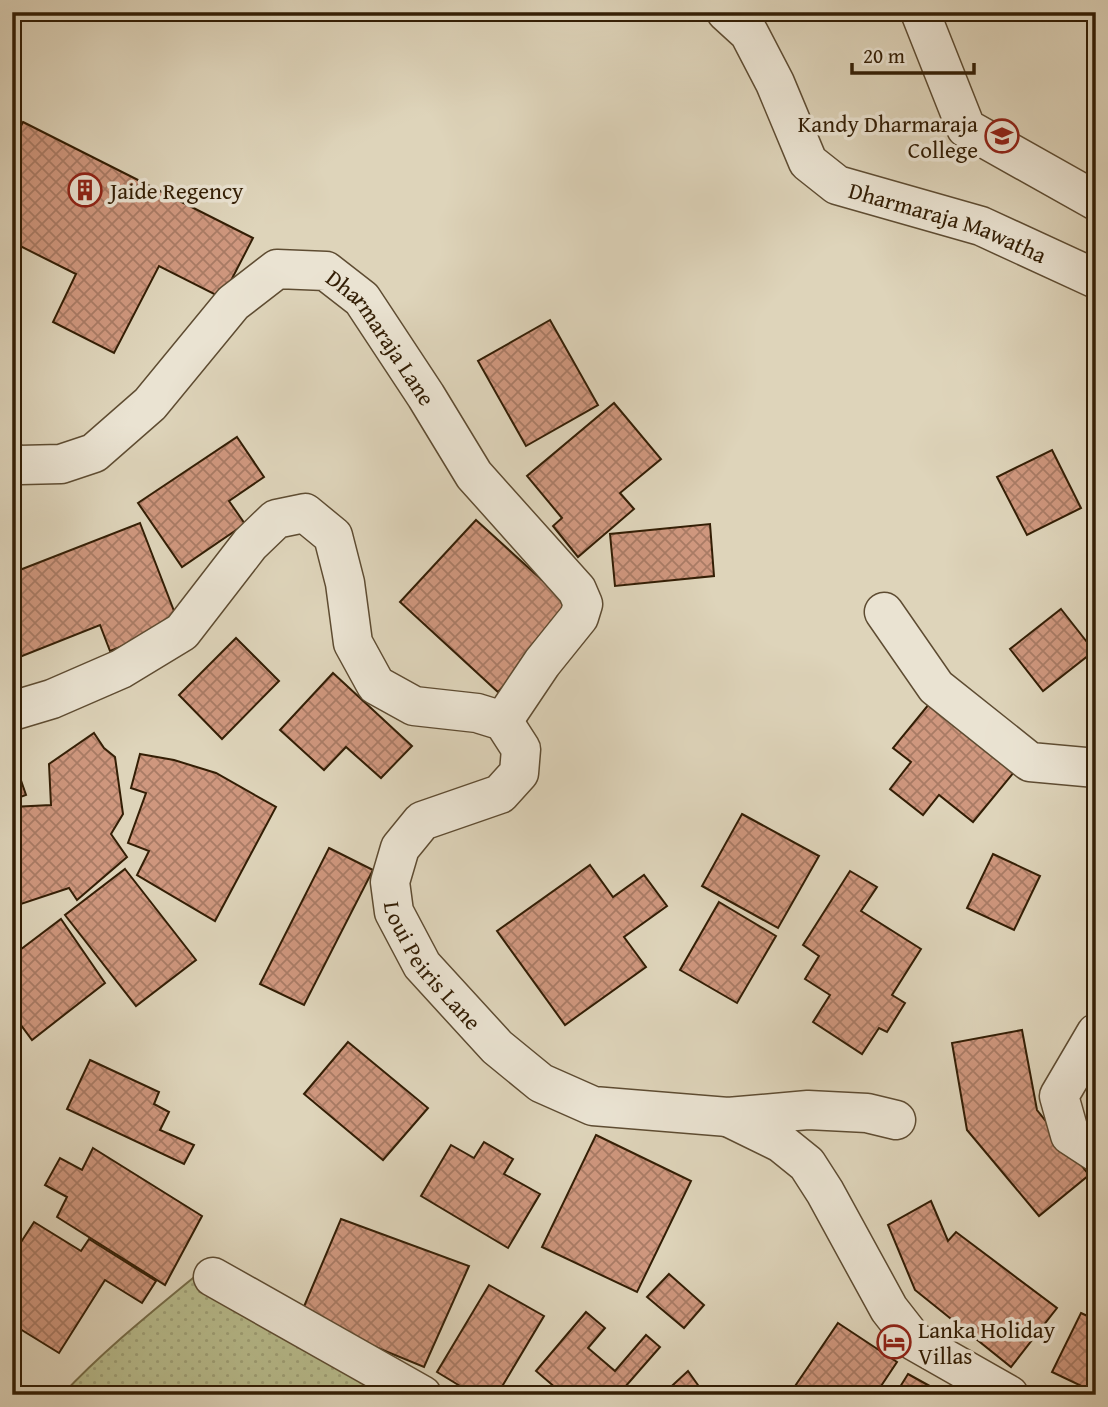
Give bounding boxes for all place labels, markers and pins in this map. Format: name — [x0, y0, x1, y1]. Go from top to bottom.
place label: Kandy Dharmaraja College — [798, 107, 978, 166]
school or university icon: Kandy Dharmaraja College — [983, 117, 1021, 155]
building icon: Jaide Regency — [66, 171, 104, 209]
place label: Jaide Regency — [107, 174, 244, 207]
place label: Lanka Holiday Villas — [918, 1313, 1056, 1372]
hotel icon: Lanka Holiday Villas — [875, 1323, 913, 1361]

